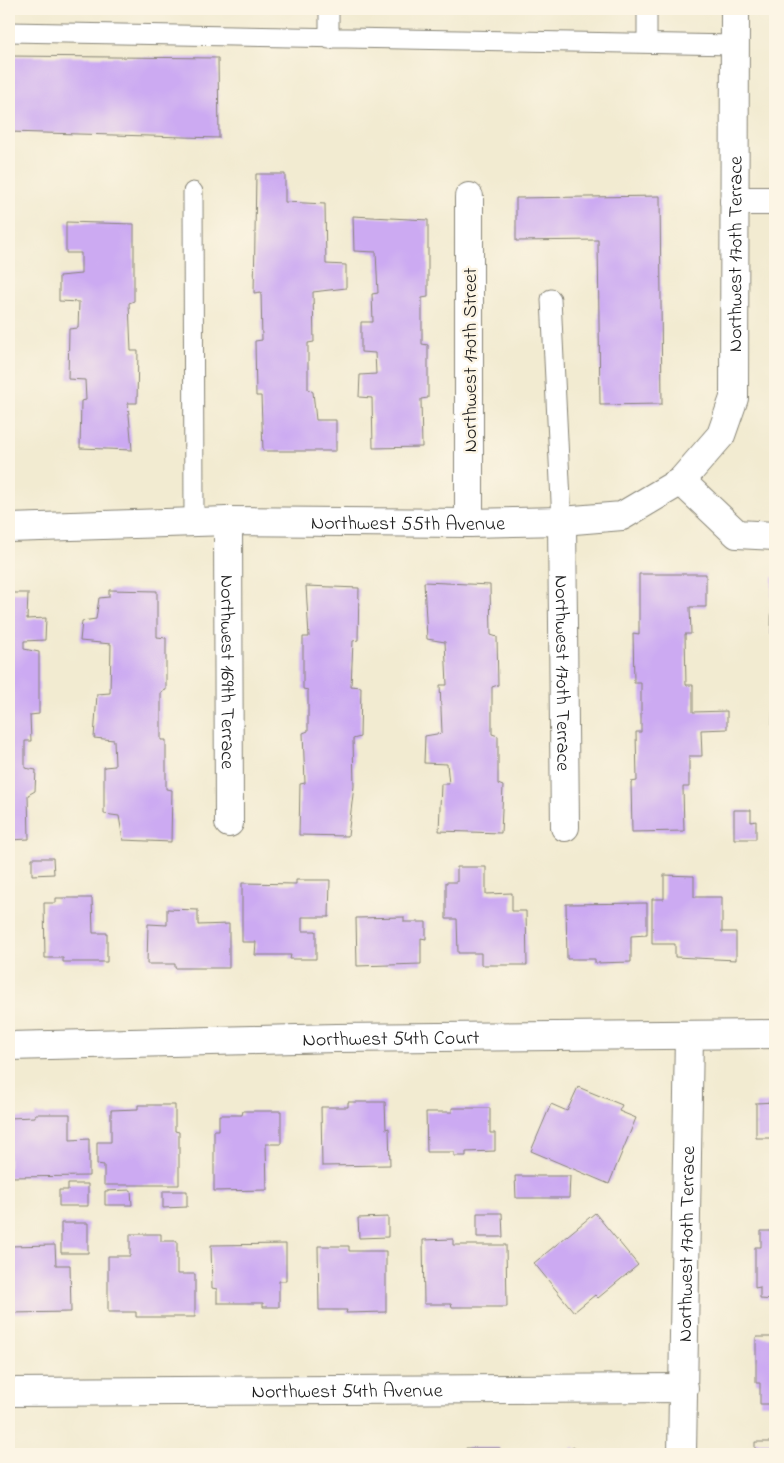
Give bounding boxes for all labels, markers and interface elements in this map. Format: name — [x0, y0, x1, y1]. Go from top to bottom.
street label: Northwest 170th Terrace — [722, 156, 752, 352]
street label: Northwest 170th Street — [457, 267, 486, 453]
street label: Northwest 55th Avenue — [311, 510, 505, 540]
street label: Northwest 169th Terrace — [211, 575, 241, 769]
street label: Northwest 170th Terrace — [546, 575, 576, 771]
street label: Northwest 54th Court — [302, 1025, 480, 1056]
street label: Northwest 170th Terrace — [672, 1146, 704, 1342]
street label: Northwest 54th Avenue — [251, 1377, 443, 1408]

